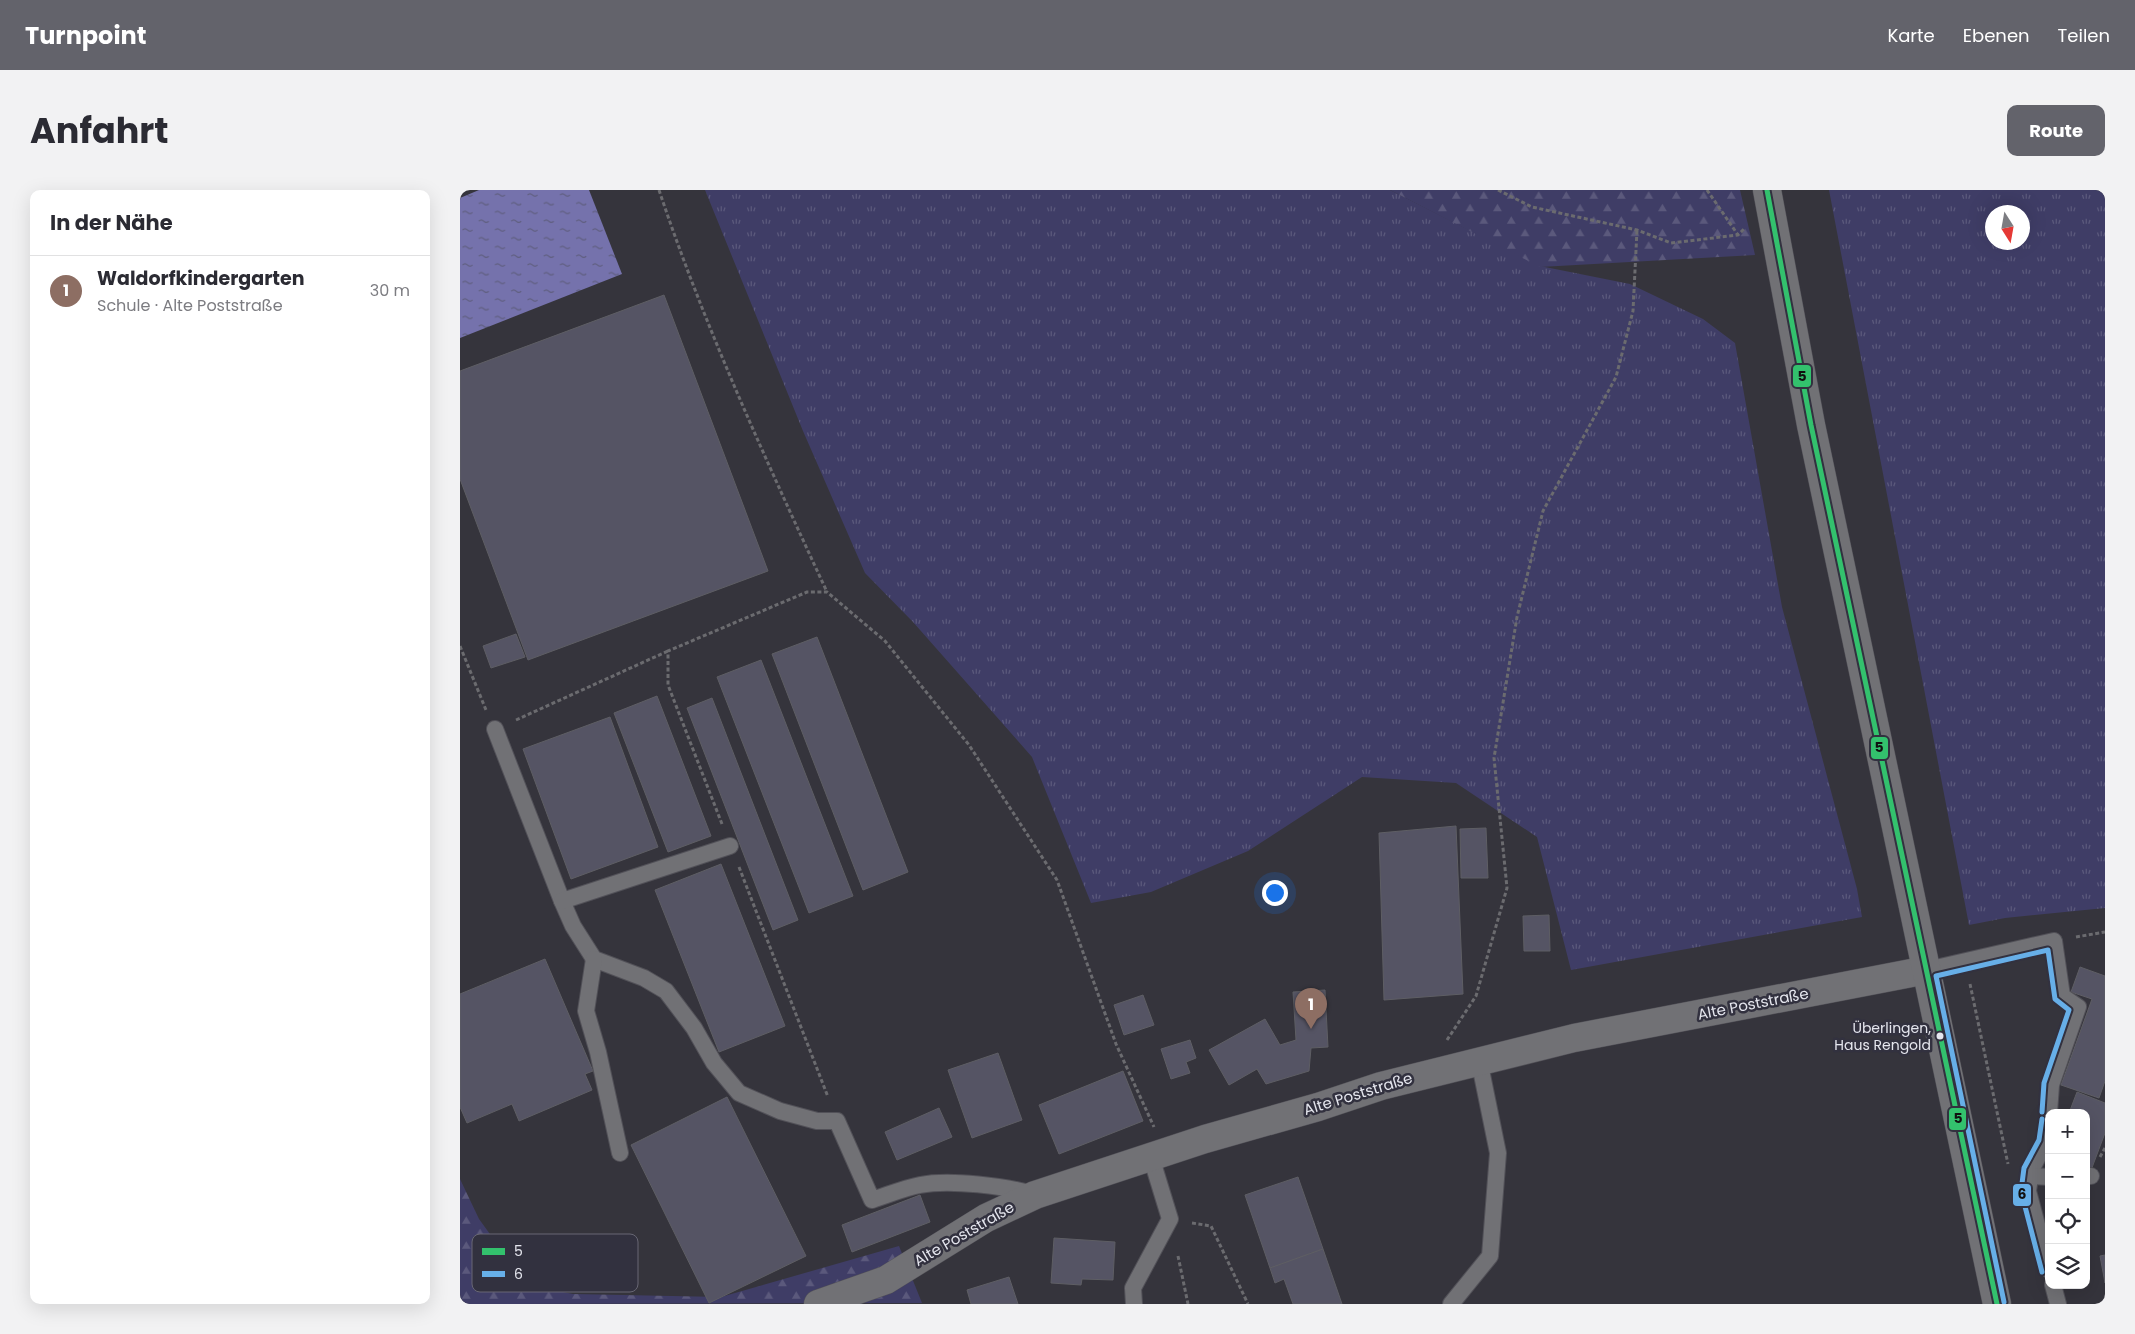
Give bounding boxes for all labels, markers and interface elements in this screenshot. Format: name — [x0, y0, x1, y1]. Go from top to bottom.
text: Turnpoint — [25, 19, 146, 52]
text: Karte — [1887, 23, 1935, 48]
text: Ebenen — [1963, 23, 2030, 48]
text: Teilen — [2058, 23, 2110, 48]
button: Route — [2007, 105, 2105, 156]
text: Anfahrt — [30, 106, 169, 155]
north arrow — [1985, 205, 2030, 250]
text: In der Nähe — [50, 208, 173, 237]
text: Waldorfkindergarten — [97, 265, 305, 292]
text: 1 — [63, 279, 69, 302]
text: 30 m — [370, 279, 410, 302]
text: Schule · Alte Poststraße — [97, 294, 283, 317]
line badge: 5 — [1792, 364, 1812, 388]
text: 5 — [1797, 366, 1807, 386]
line badge: 5 — [1870, 736, 1889, 760]
text: 5 — [1874, 737, 1884, 757]
your location — [1262, 880, 1288, 906]
street label: Alte Poststraße — [1696, 982, 1810, 1025]
pin: 1 — [1295, 988, 1327, 1029]
place label: Überlingen, Haus Rengold — [1834, 1018, 1931, 1055]
marker: Überlingen, Haus Rengold — [1935, 1031, 1945, 1041]
street label: Alte Poststraße — [1301, 1067, 1415, 1120]
line badge: 5 — [1948, 1107, 1967, 1131]
text: 5 — [1953, 1108, 1963, 1128]
map controls — [2045, 1109, 2090, 1289]
button: + — [2045, 1109, 2090, 1154]
button: − — [2045, 1154, 2090, 1199]
line badge: 6 — [2012, 1183, 2032, 1207]
text: 6 — [2018, 1184, 2027, 1204]
street label: Alte Poststraße — [910, 1196, 1018, 1271]
button: locate — [2045, 1199, 2090, 1244]
legend — [472, 1234, 638, 1292]
text: 5 — [514, 1241, 523, 1261]
button: layers — [2045, 1244, 2090, 1289]
text: 6 — [514, 1264, 523, 1284]

